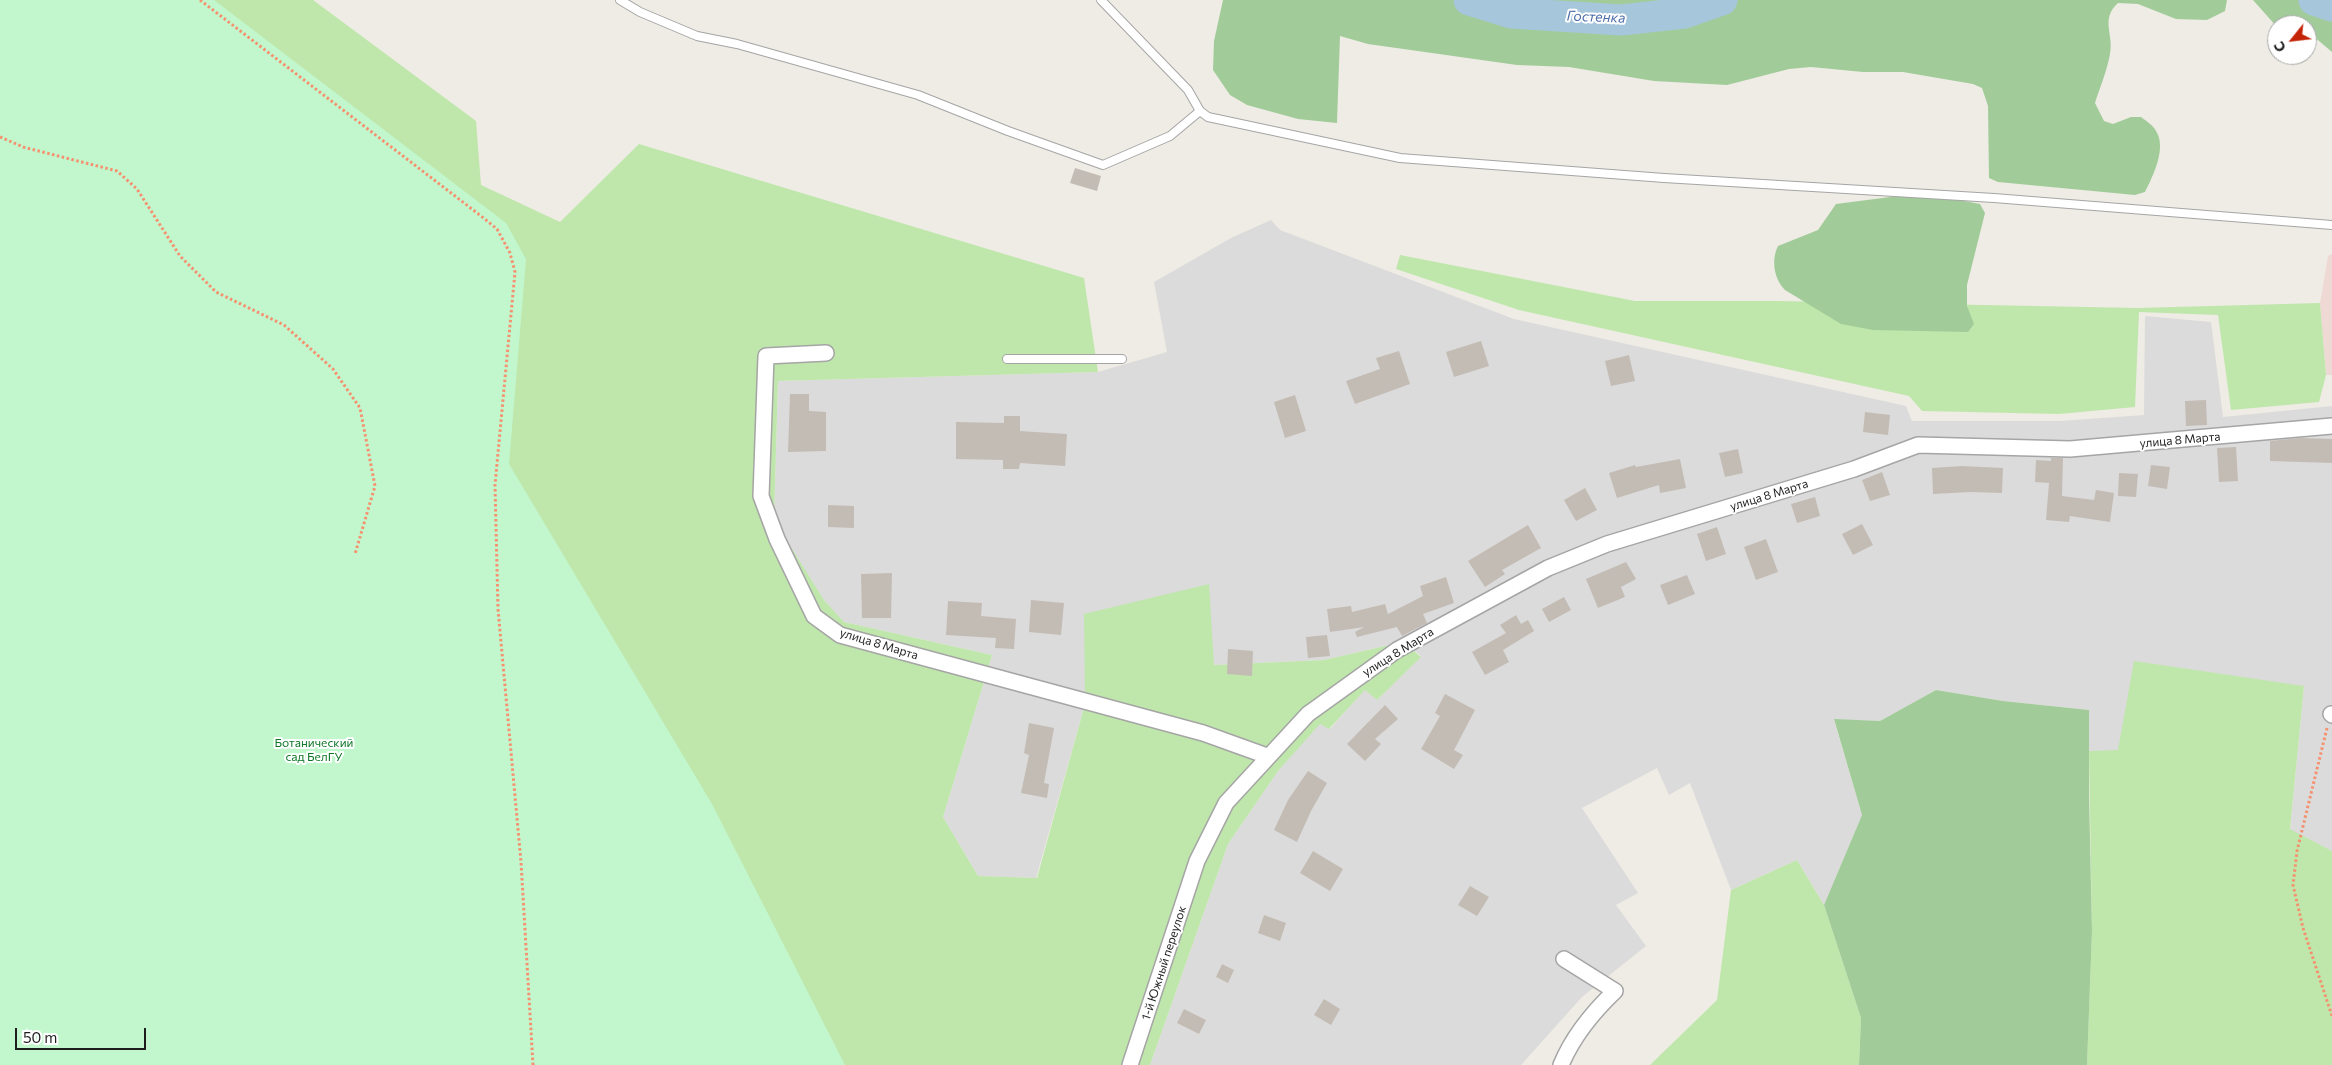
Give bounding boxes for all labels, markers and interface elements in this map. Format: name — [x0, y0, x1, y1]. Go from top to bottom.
water label: Гостенка — [1566, 8, 1626, 26]
north arrow — [2267, 15, 2317, 65]
text: С — [2270, 39, 2289, 55]
street label: улица 8 Марта — [2139, 429, 2221, 451]
street label: улица 8 Марта — [1728, 476, 1810, 514]
street label: улица 8 Марта — [1360, 624, 1436, 680]
street label: улица 8 Марта — [838, 625, 920, 663]
park label: Ботанический сад БелГУ — [274, 736, 354, 764]
street label: 1-й Южный переулок — [1139, 904, 1189, 1022]
scale bar — [18, 1018, 149, 1050]
text: 50 m — [23, 1028, 57, 1046]

